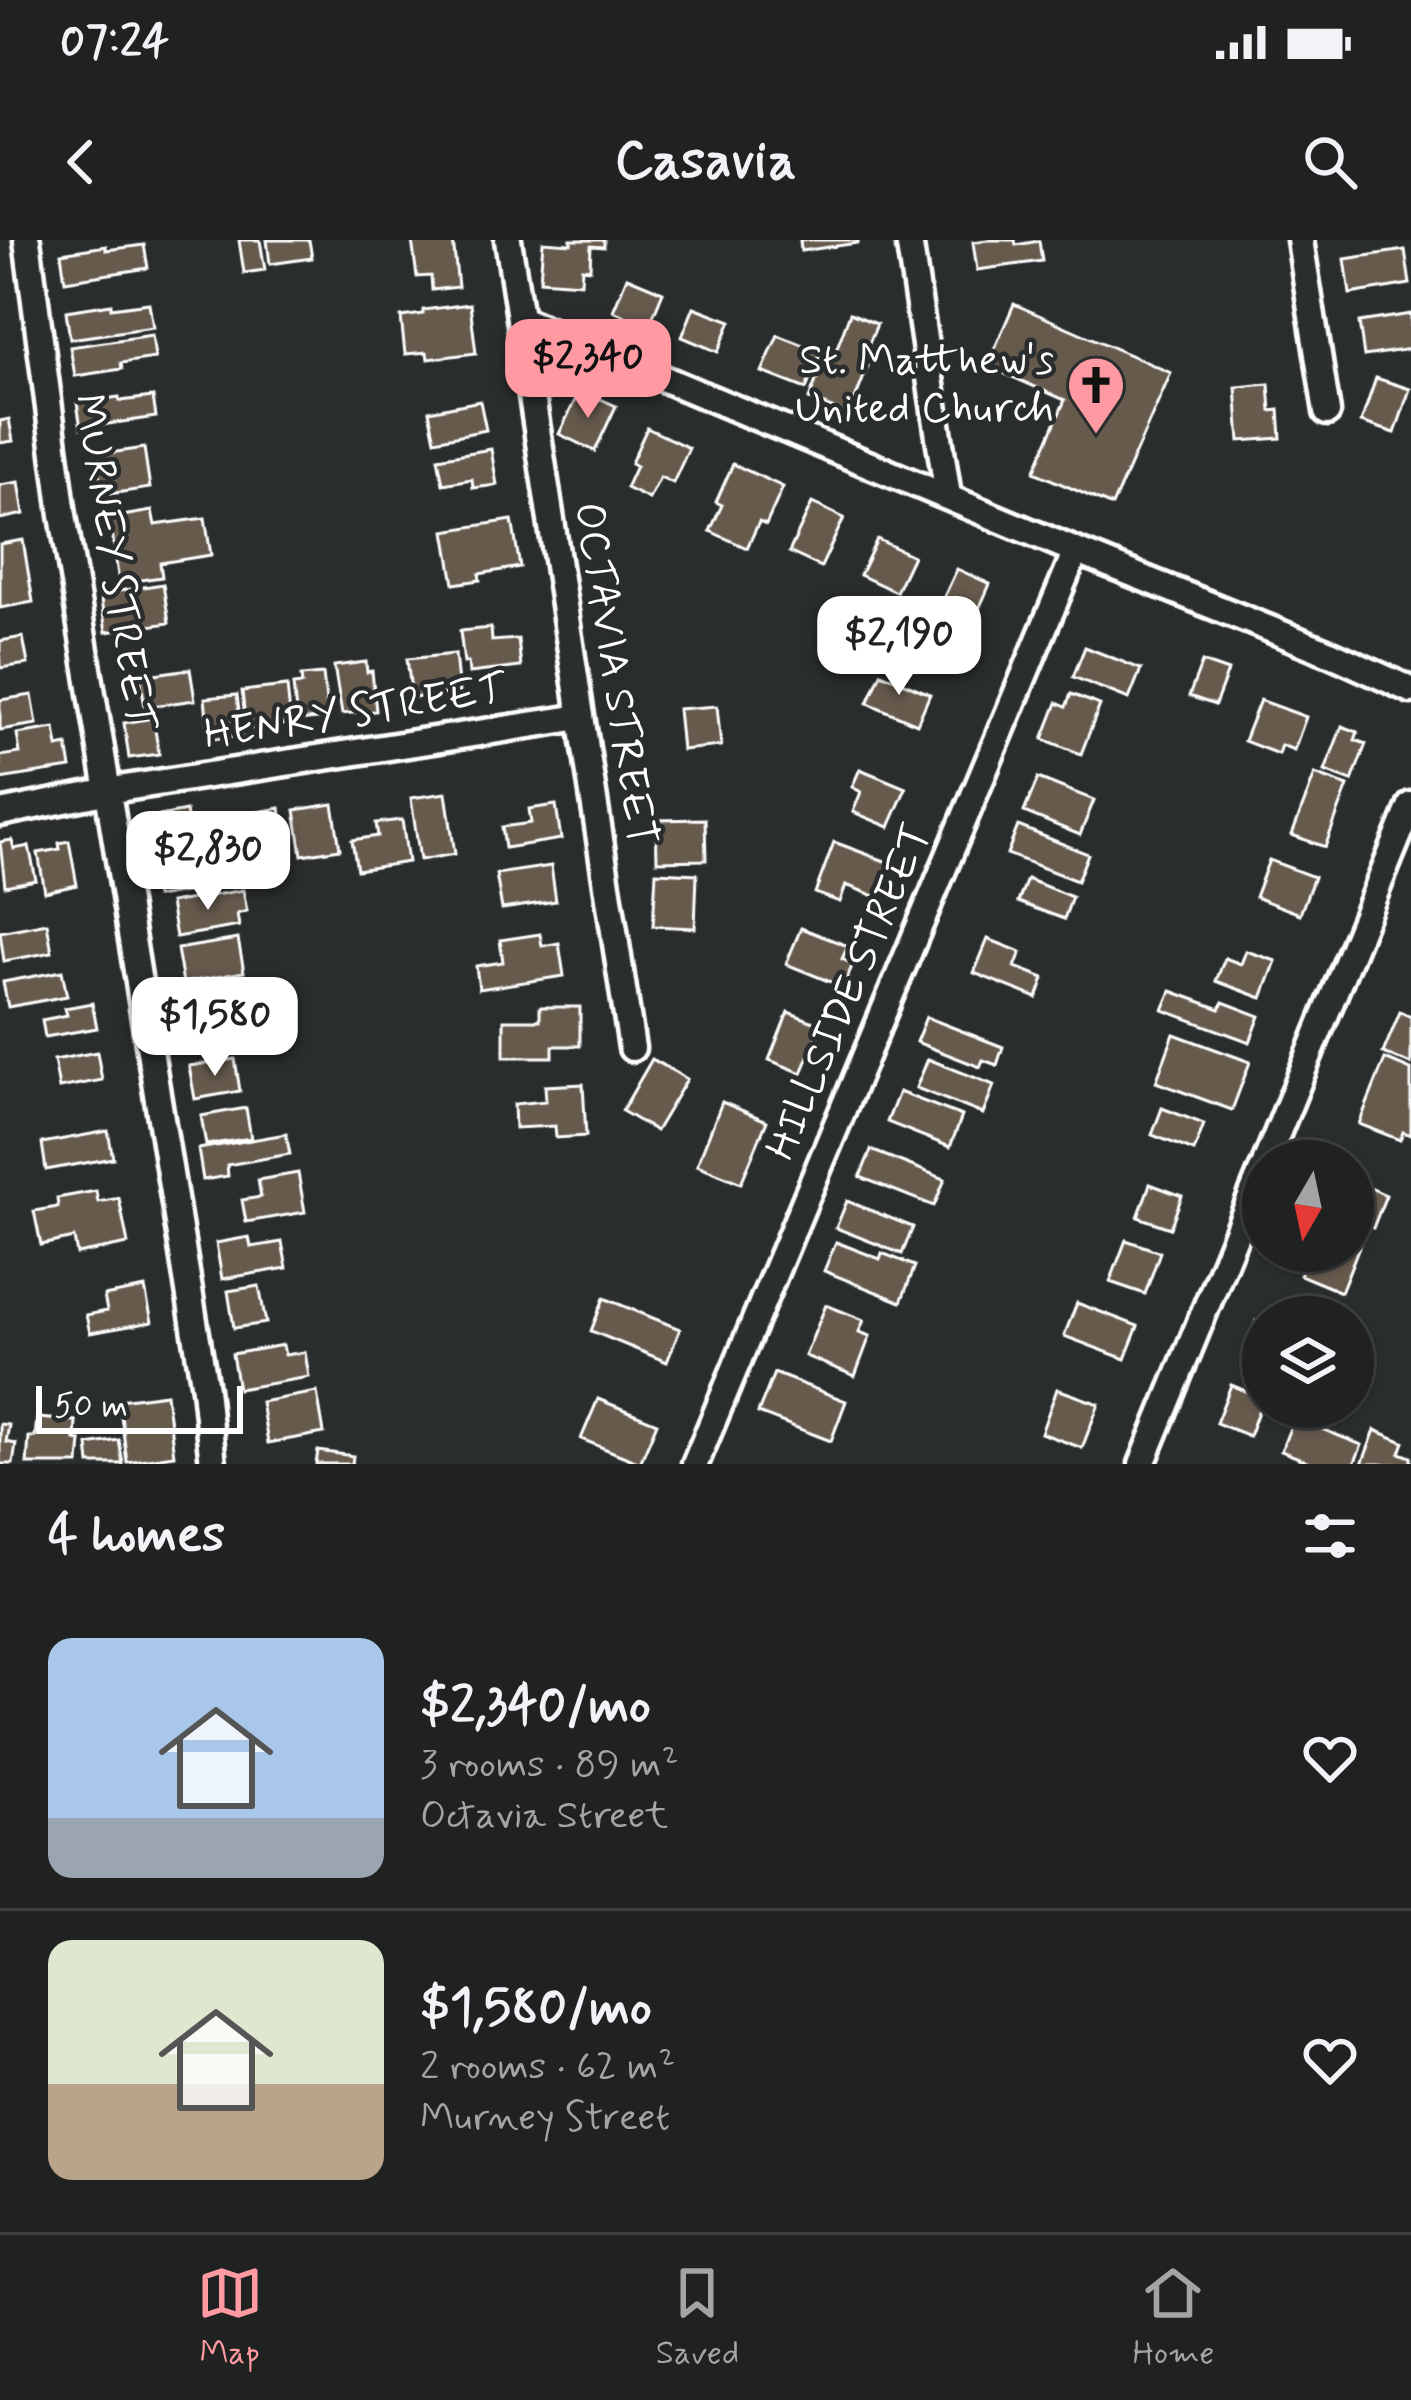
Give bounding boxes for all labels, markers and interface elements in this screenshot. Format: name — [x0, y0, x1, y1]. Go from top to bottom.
text: 07:24 — [60, 13, 169, 72]
text: Casavia — [615, 127, 796, 198]
icon: back — [48, 129, 114, 195]
icon: search — [1297, 129, 1363, 195]
pin: $2,340 — [490, 319, 686, 421]
text: $2,340 — [532, 332, 644, 383]
place label: St. Matthew's United Church — [795, 334, 1054, 437]
church icon: St. Matthew's United Church — [1065, 354, 1127, 436]
street label: MURNEY STREET — [59, 390, 167, 735]
street label: OCTAVIA STREET — [560, 498, 668, 850]
pin: $2,190 — [801, 596, 997, 698]
text: $2,190 — [844, 609, 954, 660]
street label: HENRY STREET — [200, 662, 511, 764]
pin: $2,830 — [110, 811, 306, 913]
street label: HILLSIDE STREET — [754, 815, 946, 1169]
text: $2,830 — [153, 824, 263, 875]
pin: $1,580 — [117, 977, 313, 1079]
text: $1,580 — [159, 990, 271, 1041]
north arrow — [1242, 1140, 1374, 1272]
map controls — [1242, 1140, 1374, 1428]
button: layers — [1242, 1296, 1374, 1428]
scale bar — [36, 1380, 243, 1433]
text: 50 m — [54, 1385, 128, 1429]
text: 4 homes — [48, 1503, 225, 1569]
icon: filters — [1297, 1503, 1363, 1569]
text: $2,340/mo — [420, 1674, 651, 1740]
icon: home — [144, 1686, 288, 1830]
icon: heart — [1297, 1725, 1363, 1791]
text: 3 rooms · 89 m² — [420, 1740, 679, 1791]
text: Octavia Street — [420, 1791, 668, 1842]
text: $1,580/mo — [420, 1976, 652, 2042]
icon: home — [144, 1988, 288, 2132]
icon: heart — [1297, 2027, 1363, 2093]
text: 2 rooms · 62 m² — [420, 2042, 675, 2093]
text: Murney Street — [420, 2093, 670, 2144]
tab: Map — [197, 2260, 263, 2376]
tab: Saved — [656, 2260, 739, 2376]
tab: Home — [1132, 2260, 1214, 2376]

